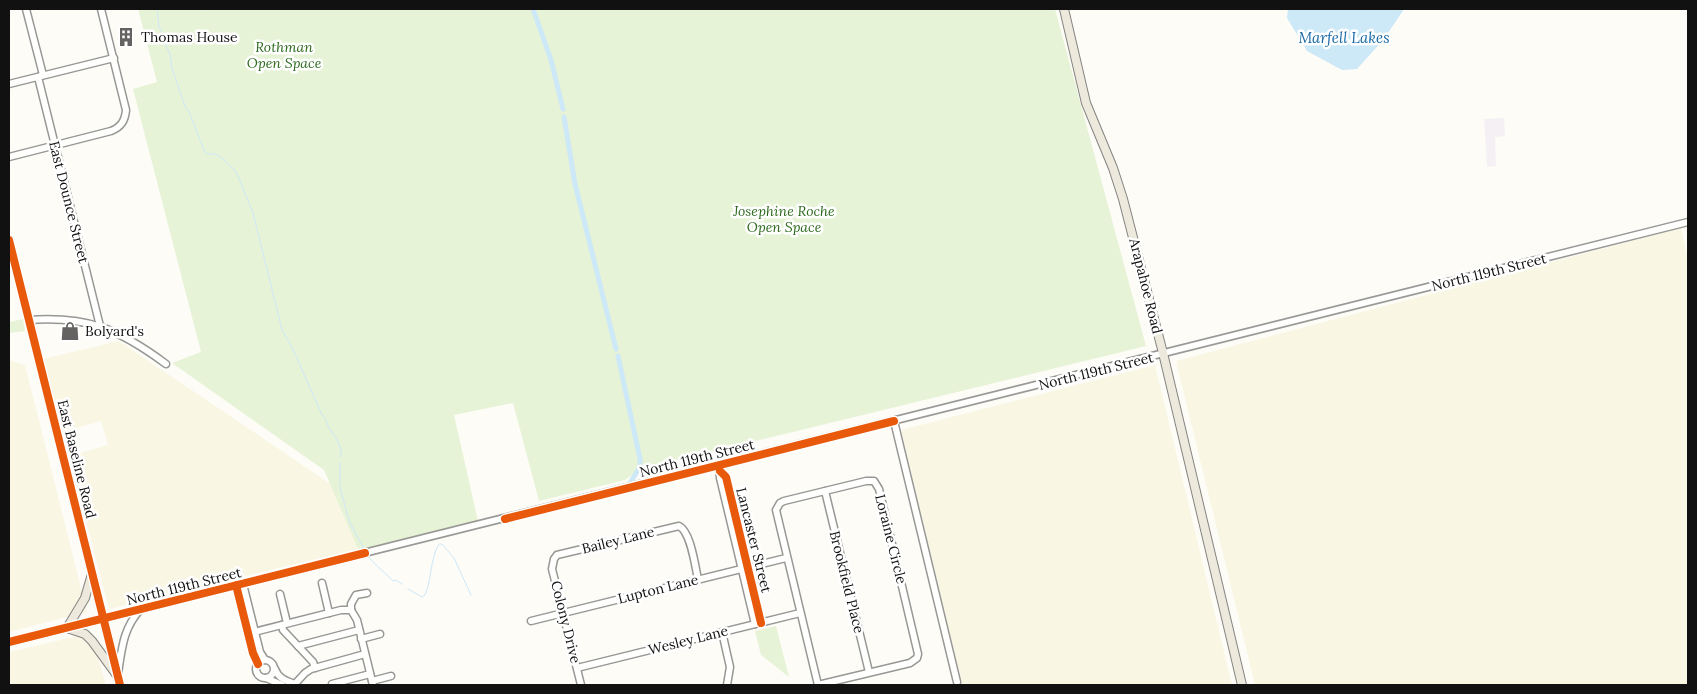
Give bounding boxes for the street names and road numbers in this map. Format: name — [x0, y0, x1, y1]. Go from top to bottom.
street label: East Dounce Street — [45, 139, 93, 266]
street label: Arapahoe Road — [1125, 235, 1167, 336]
street label: North 119th Street — [1430, 249, 1549, 295]
street label: North 119th Street — [1037, 348, 1156, 394]
street label: East Baseline Road — [54, 398, 100, 520]
street label: North 119th Street — [638, 435, 757, 481]
street label: Lancaster Street — [732, 486, 776, 595]
street label: Loraine Circle — [871, 492, 911, 586]
street label: Bailey Lane — [580, 522, 656, 558]
street label: Brookfield Place — [826, 529, 869, 636]
street label: North 119th Street — [125, 563, 244, 609]
street label: Lupton Lane — [616, 570, 701, 608]
street label: Colony Drive — [547, 579, 585, 666]
street label: Wesley Lane — [646, 621, 730, 659]

